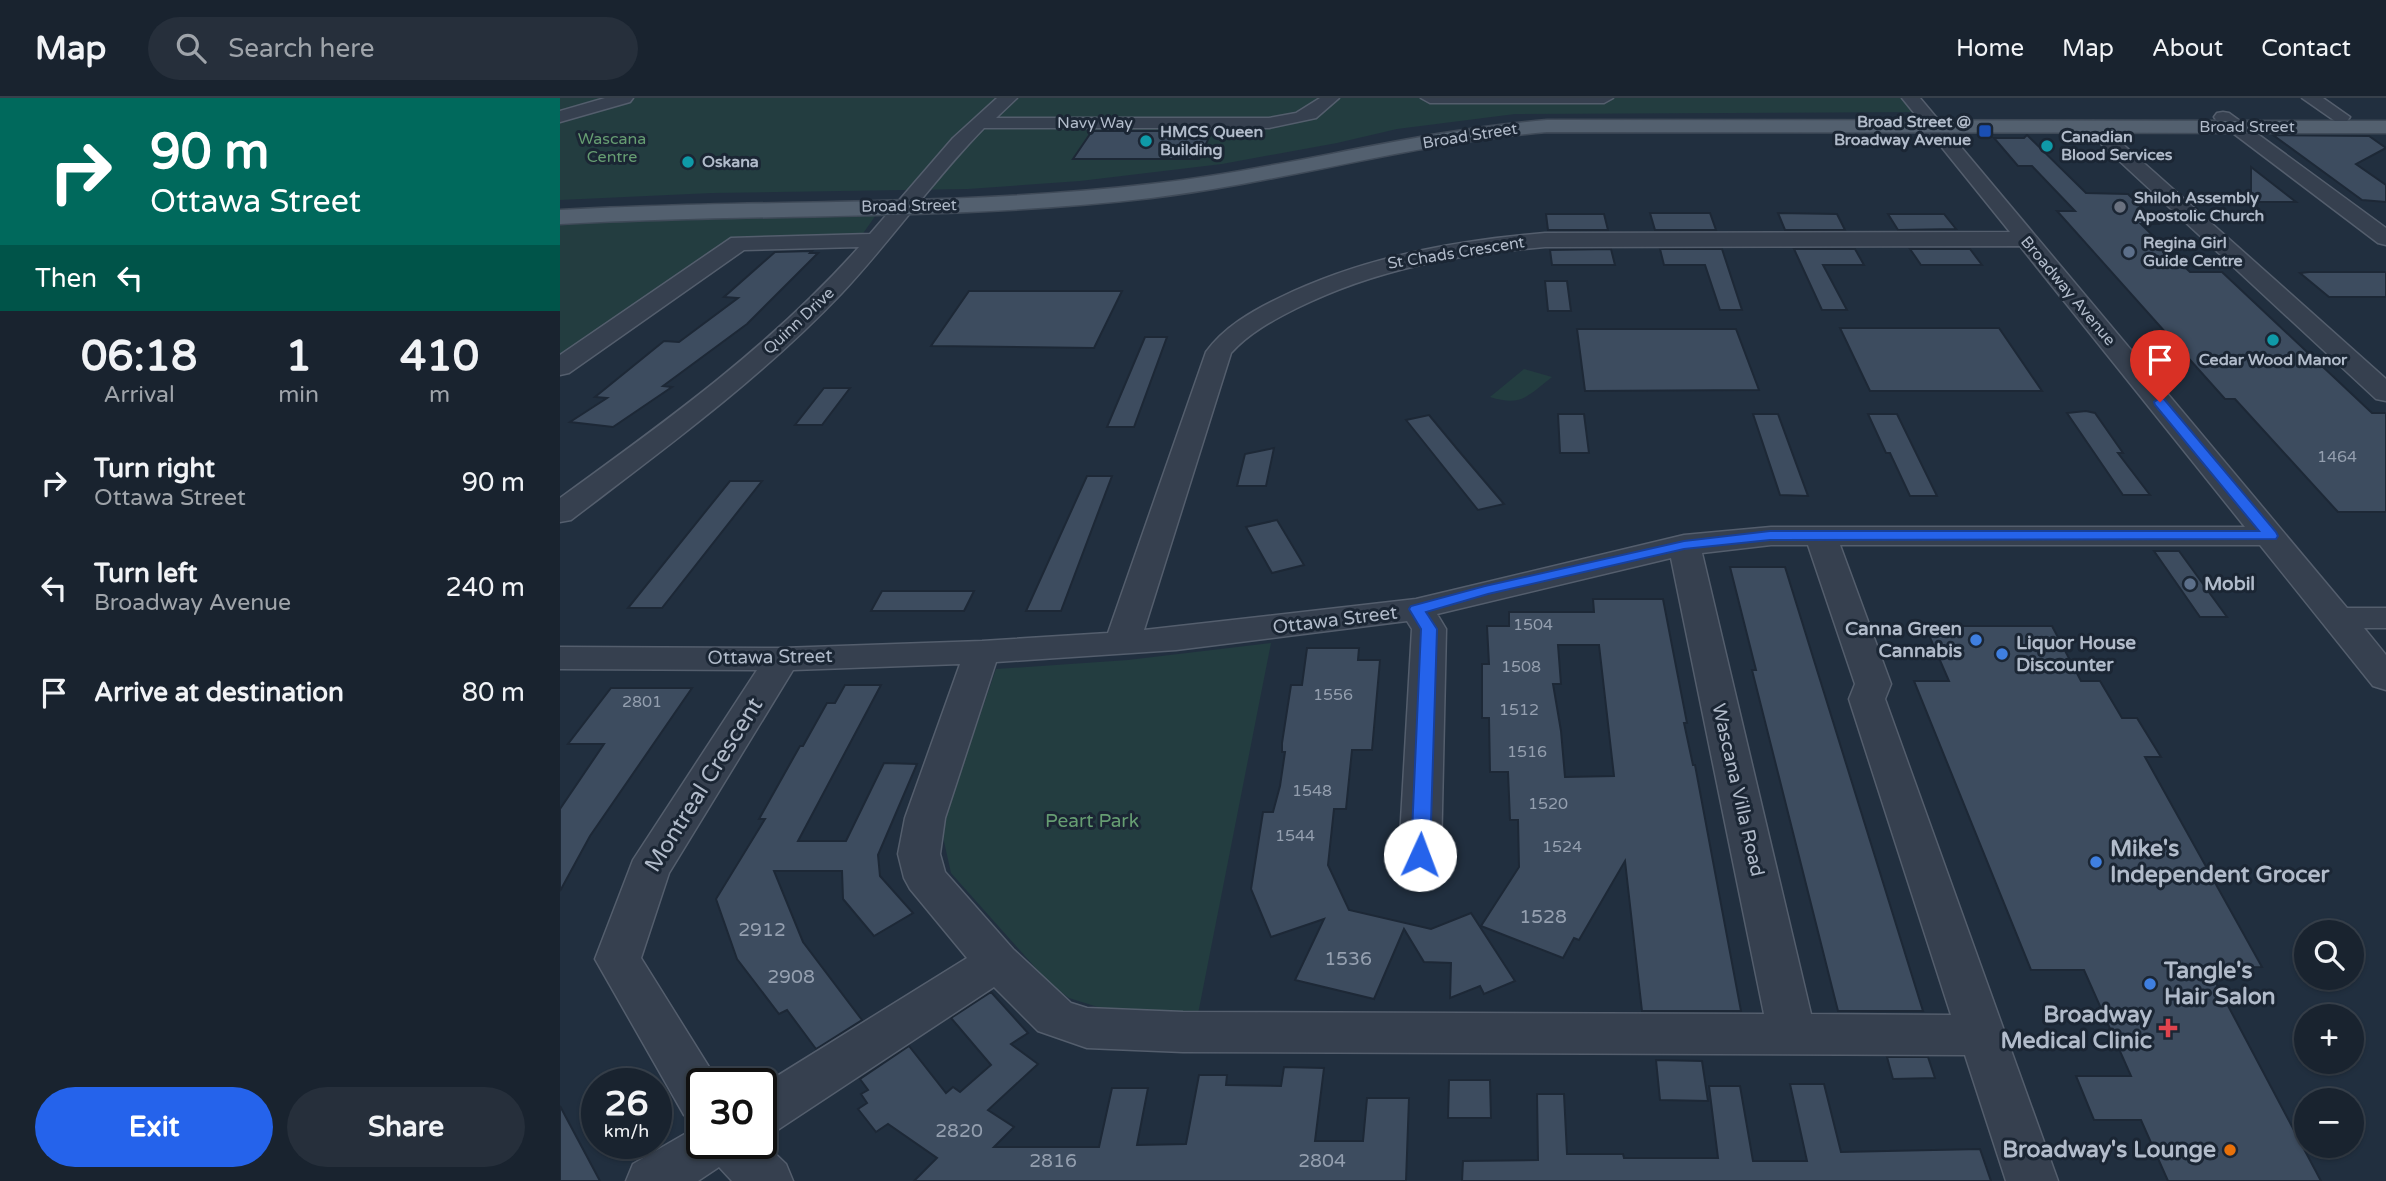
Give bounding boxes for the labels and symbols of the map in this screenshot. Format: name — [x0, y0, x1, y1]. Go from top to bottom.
place label: Broad Street @ Broadway Avenue — [1834, 112, 1971, 150]
street label: Navy Way — [1057, 113, 1133, 133]
street label: Broad Street — [2199, 117, 2295, 137]
street label: Broad Street — [1421, 119, 1519, 153]
place label: HMCS Queen Building — [1160, 122, 1263, 160]
marker: Broad Street @ Broadway Avenue — [1977, 123, 1993, 139]
place label: Canadian Blood Services — [2061, 127, 2173, 165]
park label: Wascana Centre — [578, 129, 646, 167]
marker: HMCS Queen Building — [1138, 133, 1154, 149]
marker: Canadian Blood Services — [2039, 138, 2055, 154]
place label: Oskana — [702, 152, 759, 172]
marker: Oskana — [680, 154, 696, 170]
place label: Shiloh Assembly Apostolic Church — [2134, 188, 2264, 226]
street label: Broad Street — [861, 195, 957, 217]
marker: Shiloh Assembly Apostolic Church — [2112, 199, 2128, 215]
street label: St Chads Crescent — [1386, 232, 1526, 274]
street label: Broadway Avenue — [2016, 232, 2120, 350]
place label: Regina Girl Guide Centre — [2143, 233, 2243, 271]
marker: Regina Girl Guide Centre — [2121, 244, 2137, 260]
street label: Quinn Drive — [759, 283, 839, 359]
pin — [2130, 330, 2190, 402]
marker: Cedar Wood Manor — [2265, 332, 2281, 348]
place label: Cedar Wood Manor — [2199, 350, 2348, 370]
house number: 1464 — [2317, 447, 2357, 467]
place label: Mobil — [2204, 573, 2255, 595]
marker: Mobil — [2182, 576, 2198, 592]
street label: Ottawa Street — [1271, 601, 1399, 639]
house number: 1504 — [1513, 615, 1553, 635]
place label: Canna Green Cannabis — [1845, 618, 1962, 662]
marker: Canna Green Cannabis — [1968, 632, 1984, 648]
place label: Liquor House Discounter — [2016, 632, 2136, 676]
street label: Ottawa Street — [707, 645, 833, 669]
marker: Liquor House Discounter — [1994, 646, 2010, 662]
house number: 1508 — [1501, 657, 1541, 677]
house number: 1556 — [1313, 685, 1353, 705]
house number: 2801 — [622, 692, 662, 712]
street label: Montreal Crescent — [639, 692, 769, 877]
house number: 1512 — [1499, 700, 1539, 720]
street label: Wascana Villa Road — [1707, 701, 1769, 879]
house number: 1516 — [1507, 742, 1547, 762]
house number: 1548 — [1292, 781, 1332, 801]
house number: 1520 — [1528, 794, 1568, 814]
park label: Peart Park — [1045, 810, 1139, 832]
position arrow — [1383, 818, 1457, 892]
house number: 1544 — [1275, 826, 1315, 846]
place label: Mike's Independent Grocer — [2110, 835, 2330, 889]
house number: 1524 — [1542, 837, 1582, 857]
marker: Mike's Independent Grocer — [2088, 854, 2104, 870]
house number: 1528 — [1519, 906, 1567, 928]
house number: 2912 — [738, 919, 786, 941]
house number: 1536 — [1324, 948, 1372, 970]
place label: Tangle's Hair Salon — [2163, 957, 2276, 1011]
house number: 2908 — [767, 966, 815, 988]
marker: Tangle's Hair Salon — [2142, 976, 2158, 992]
place label: Broadway Medical Clinic — [2001, 1001, 2153, 1055]
marker: Broadway Medical Clinic — [2158, 1018, 2178, 1038]
speed limit sign: 30 — [686, 1068, 777, 1159]
house number: 2820 — [935, 1120, 983, 1142]
place label: Broadway's Lounge — [2002, 1136, 2216, 1164]
marker: Broadway's Lounge — [2222, 1142, 2238, 1158]
house number: 2816 — [1029, 1150, 1077, 1172]
house number: 2804 — [1298, 1150, 1346, 1172]

